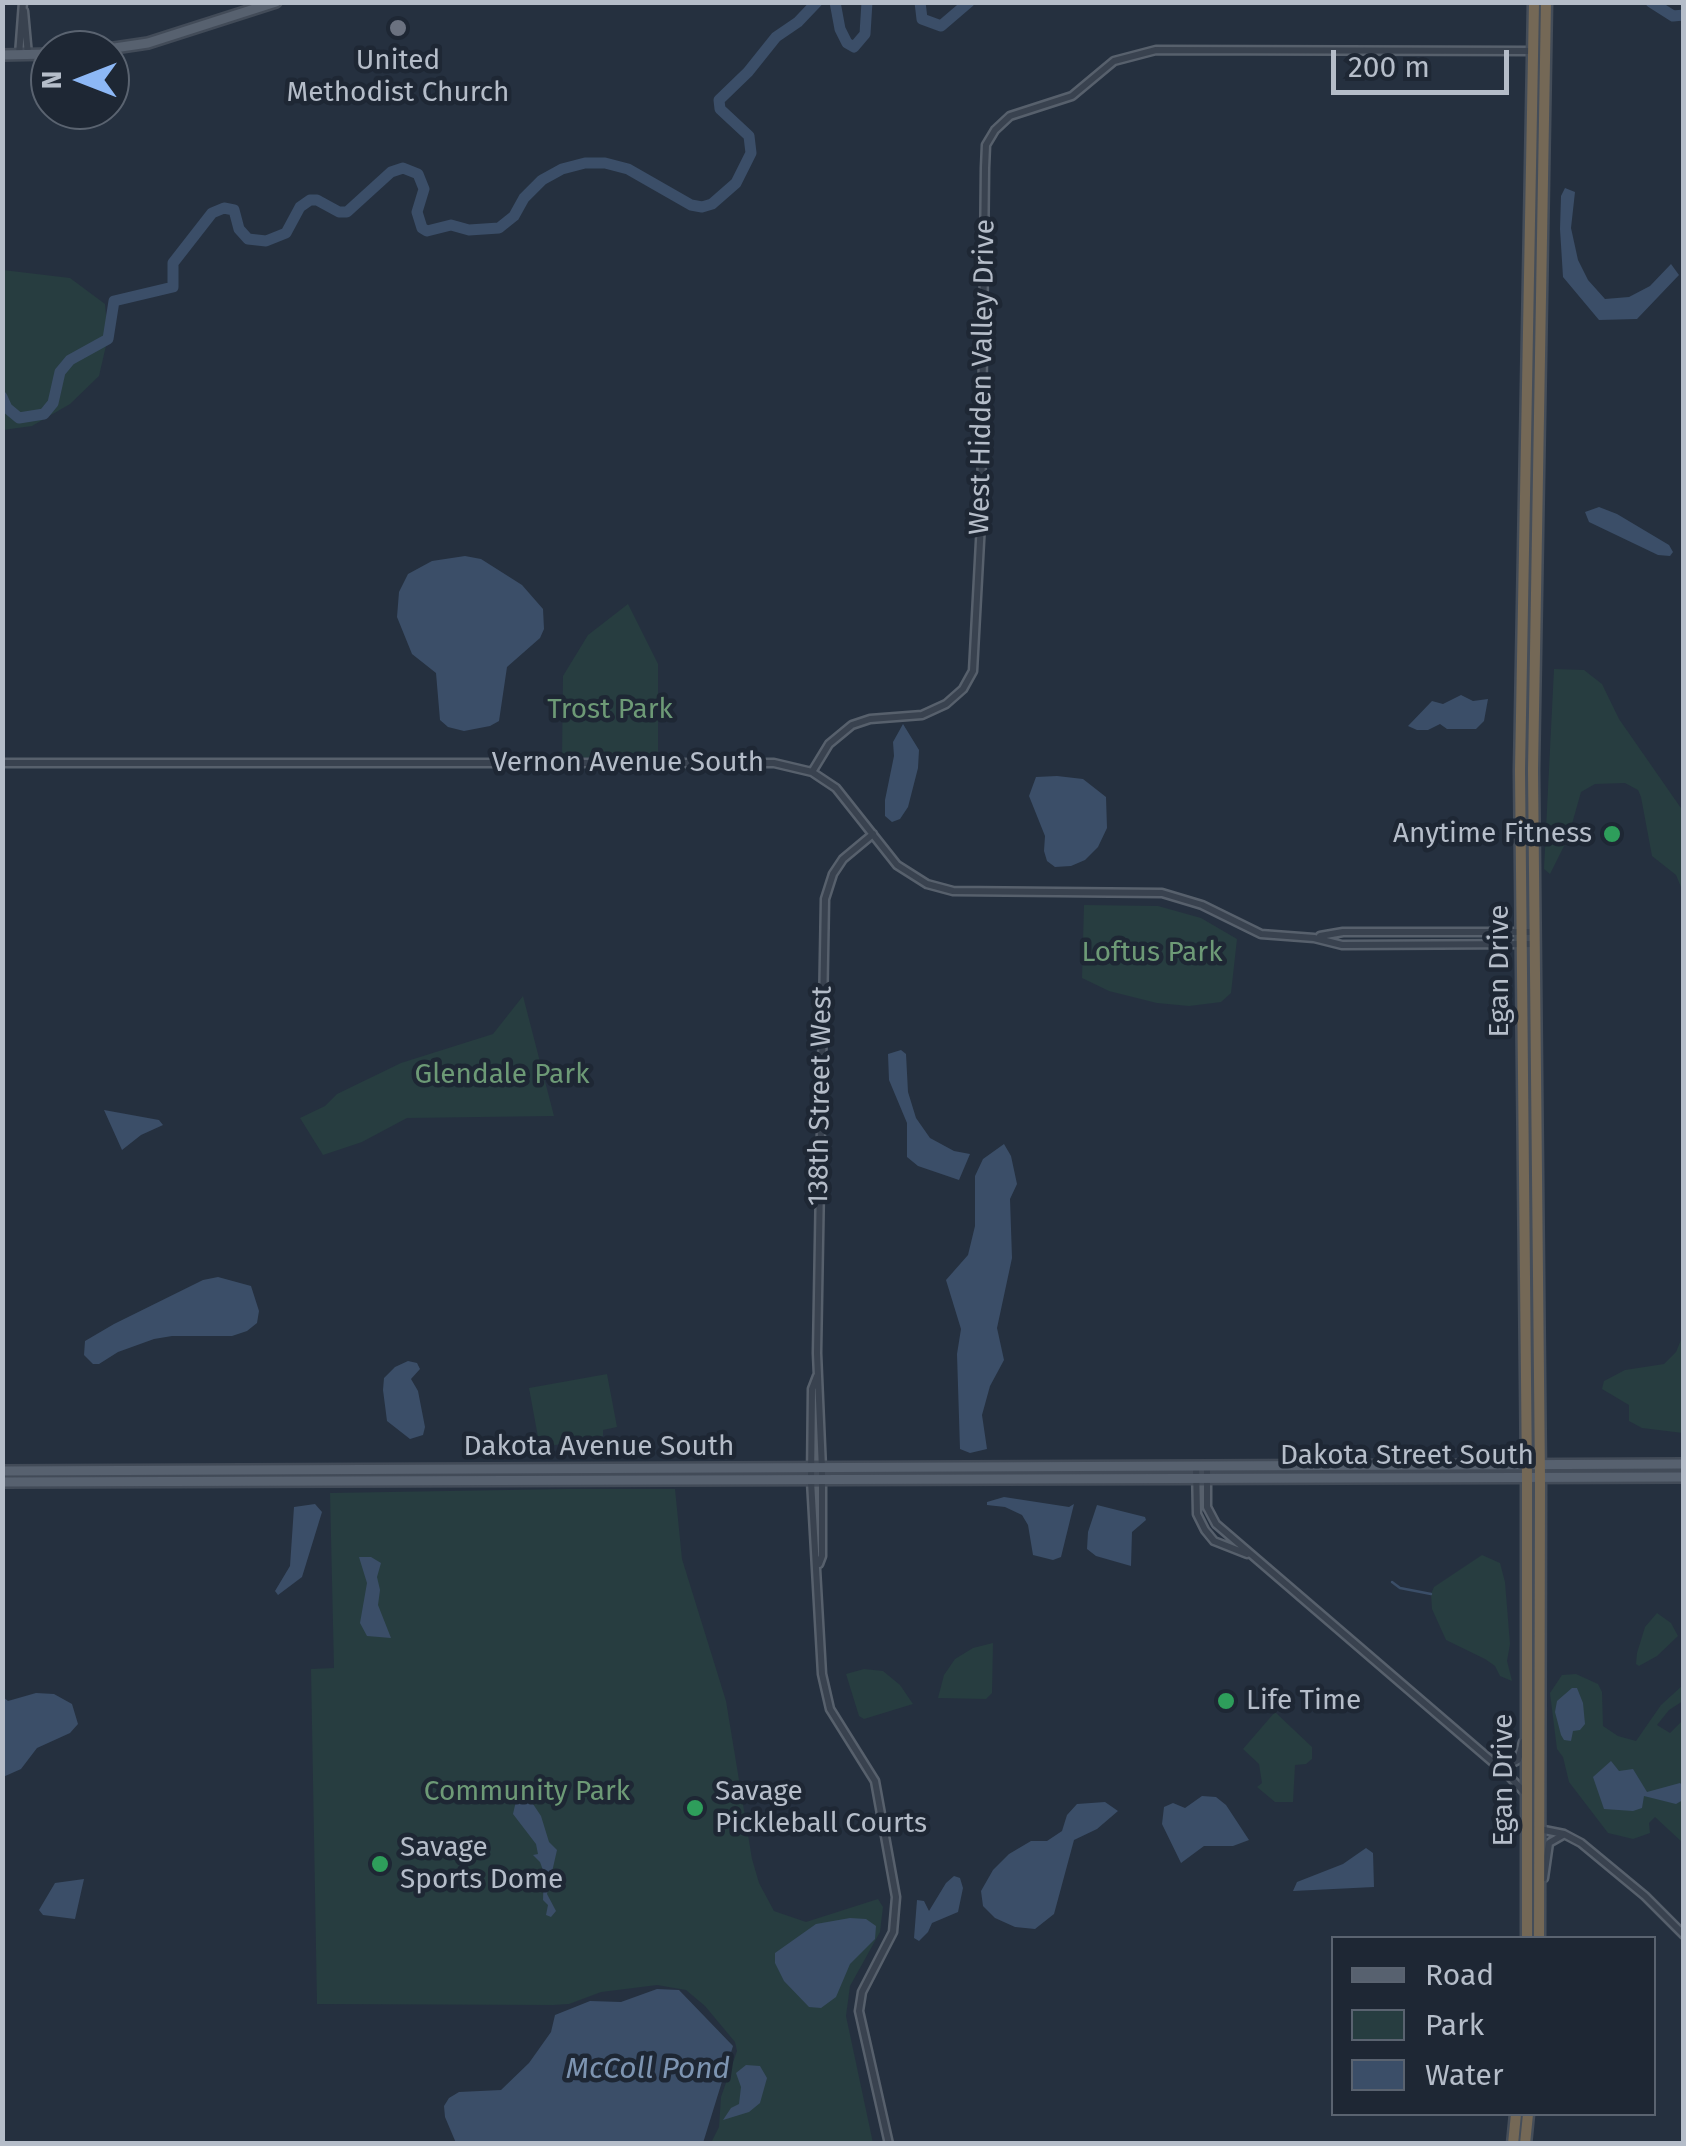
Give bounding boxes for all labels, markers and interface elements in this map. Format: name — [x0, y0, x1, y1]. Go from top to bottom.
marker: United Methodist Church — [387, 17, 409, 39]
north arrow — [30, 30, 130, 130]
scale bar — [1336, 30, 1514, 92]
place label: United Methodist Church — [286, 44, 510, 110]
text: 200 m — [1348, 49, 1430, 85]
text: N — [35, 71, 68, 89]
street label: West Hidden Valley Drive — [963, 219, 1003, 535]
park label: Trost Park — [547, 693, 673, 727]
street label: Vernon Avenue South — [492, 746, 764, 780]
place label: Anytime Fitness — [1393, 817, 1592, 851]
marker: Anytime Fitness — [1601, 823, 1623, 845]
street label: Egan Drive — [1483, 904, 1517, 1038]
park label: Loftus Park — [1082, 936, 1222, 970]
street label: 138th Street West — [802, 986, 840, 1206]
park label: Glendale Park — [415, 1058, 589, 1092]
street label: Dakota Avenue South — [464, 1430, 734, 1464]
street label: Dakota Street South — [1280, 1439, 1534, 1473]
place label: Life Time — [1246, 1684, 1361, 1718]
marker: Life Time — [1215, 1690, 1237, 1712]
street label: Egan Drive — [1487, 1713, 1521, 1847]
park label: Community Park — [424, 1775, 630, 1809]
place label: Savage Pickleball Courts — [715, 1775, 927, 1841]
marker: Savage Pickleball Courts — [684, 1797, 706, 1819]
place label: Savage Sports Dome — [400, 1831, 563, 1897]
marker: Savage Sports Dome — [369, 1853, 391, 1875]
legend — [1331, 1936, 1656, 2116]
text: Road — [1425, 1957, 1494, 1993]
text: Park — [1425, 2007, 1484, 2043]
water label: McColl Pond — [566, 2052, 730, 2088]
text: Water — [1425, 2057, 1504, 2093]

